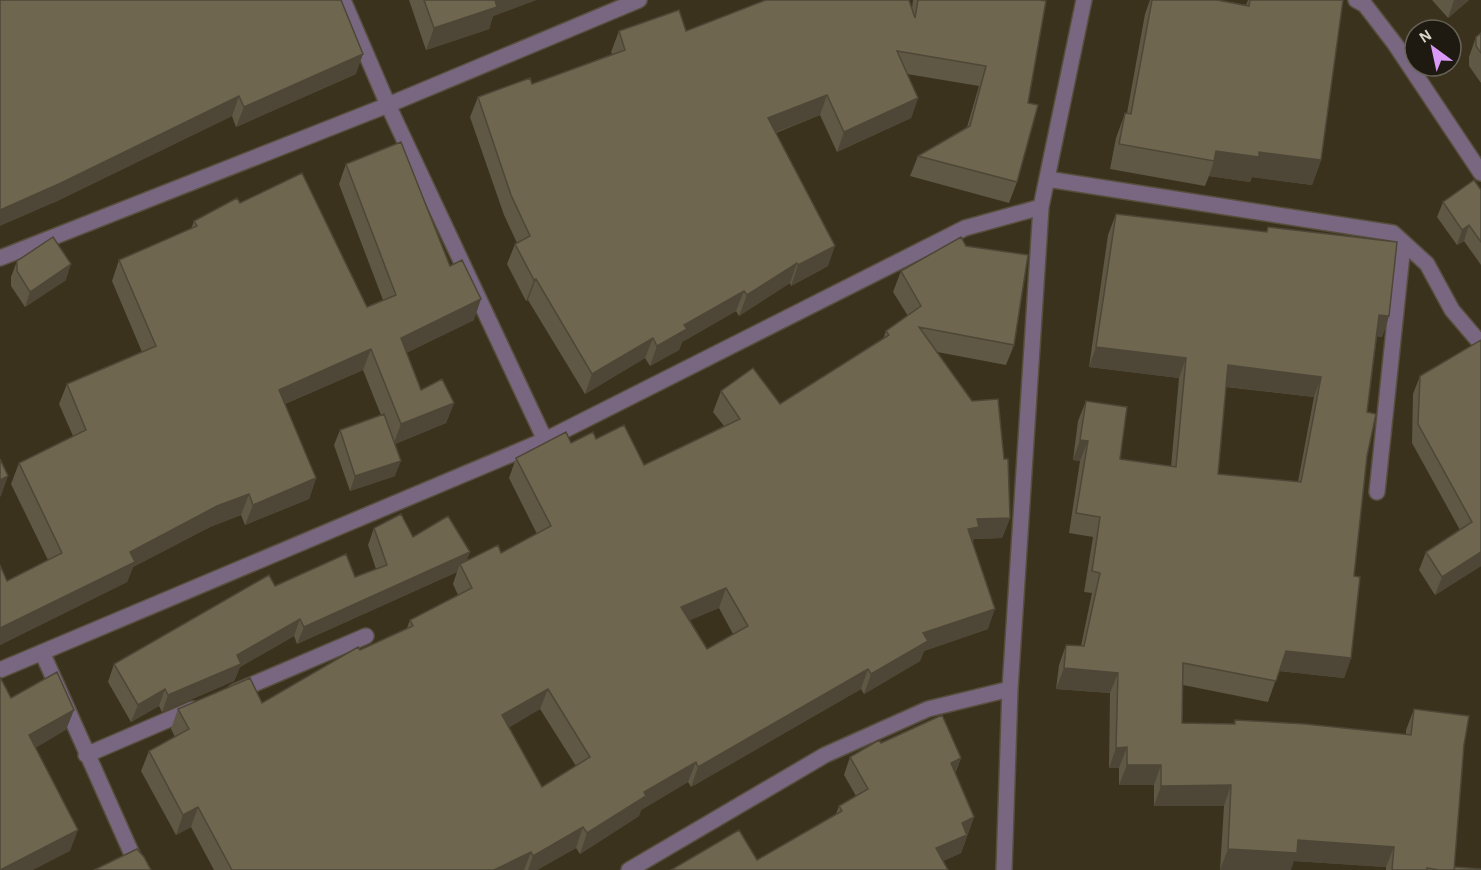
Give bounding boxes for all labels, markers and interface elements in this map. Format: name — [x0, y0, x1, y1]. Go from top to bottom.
north arrow — [1403, 18, 1463, 78]
text: N — [1416, 27, 1434, 46]

